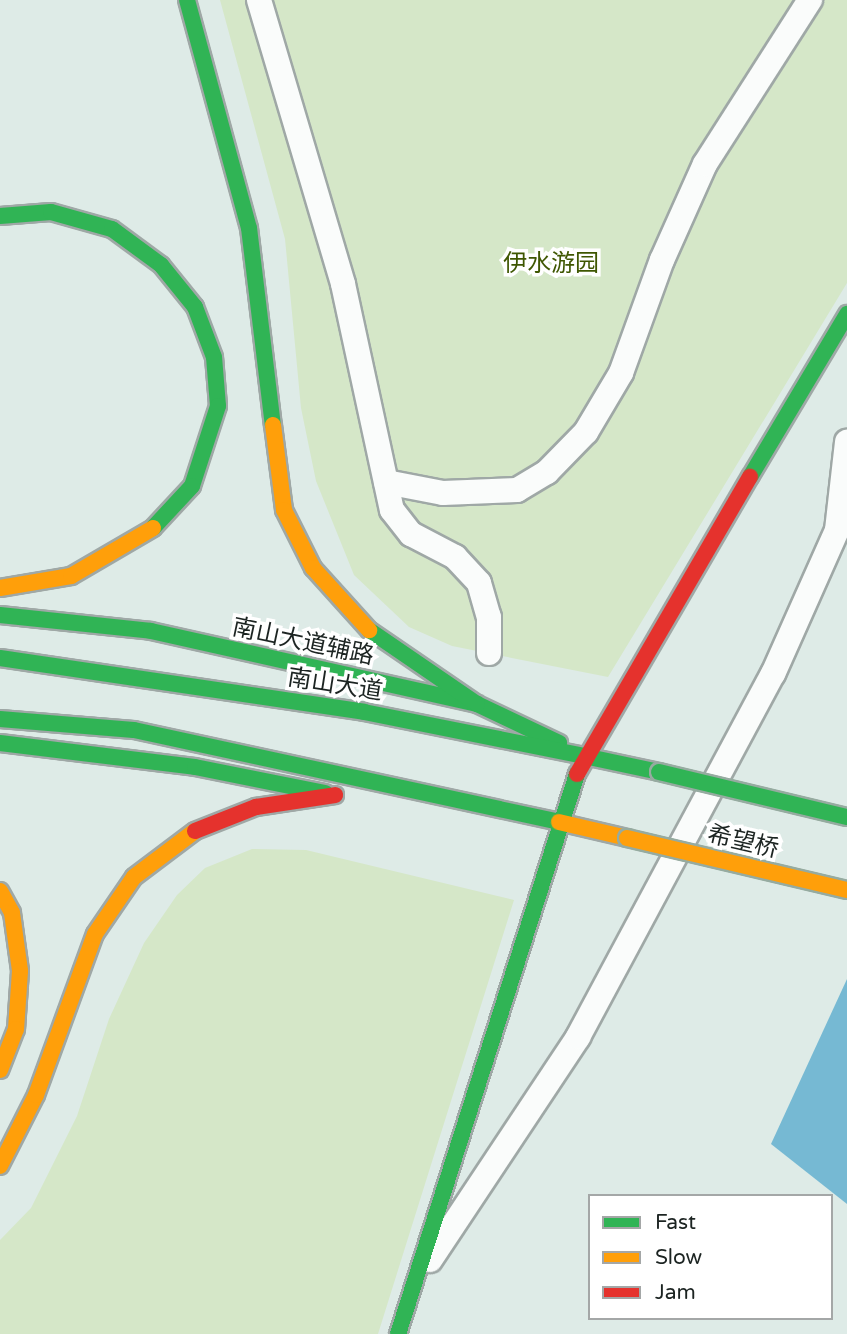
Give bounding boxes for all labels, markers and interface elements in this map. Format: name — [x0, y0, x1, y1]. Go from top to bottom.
park label: 伊水游园 — [503, 250, 599, 278]
street label: 南山大道辅路 — [230, 613, 376, 671]
street label: 南山大道 — [285, 663, 385, 707]
street label: 希望桥 — [705, 820, 781, 864]
legend — [588, 1194, 833, 1320]
text: Fast — [655, 1210, 696, 1235]
text: Slow — [655, 1245, 702, 1270]
text: Jam — [655, 1280, 696, 1305]

